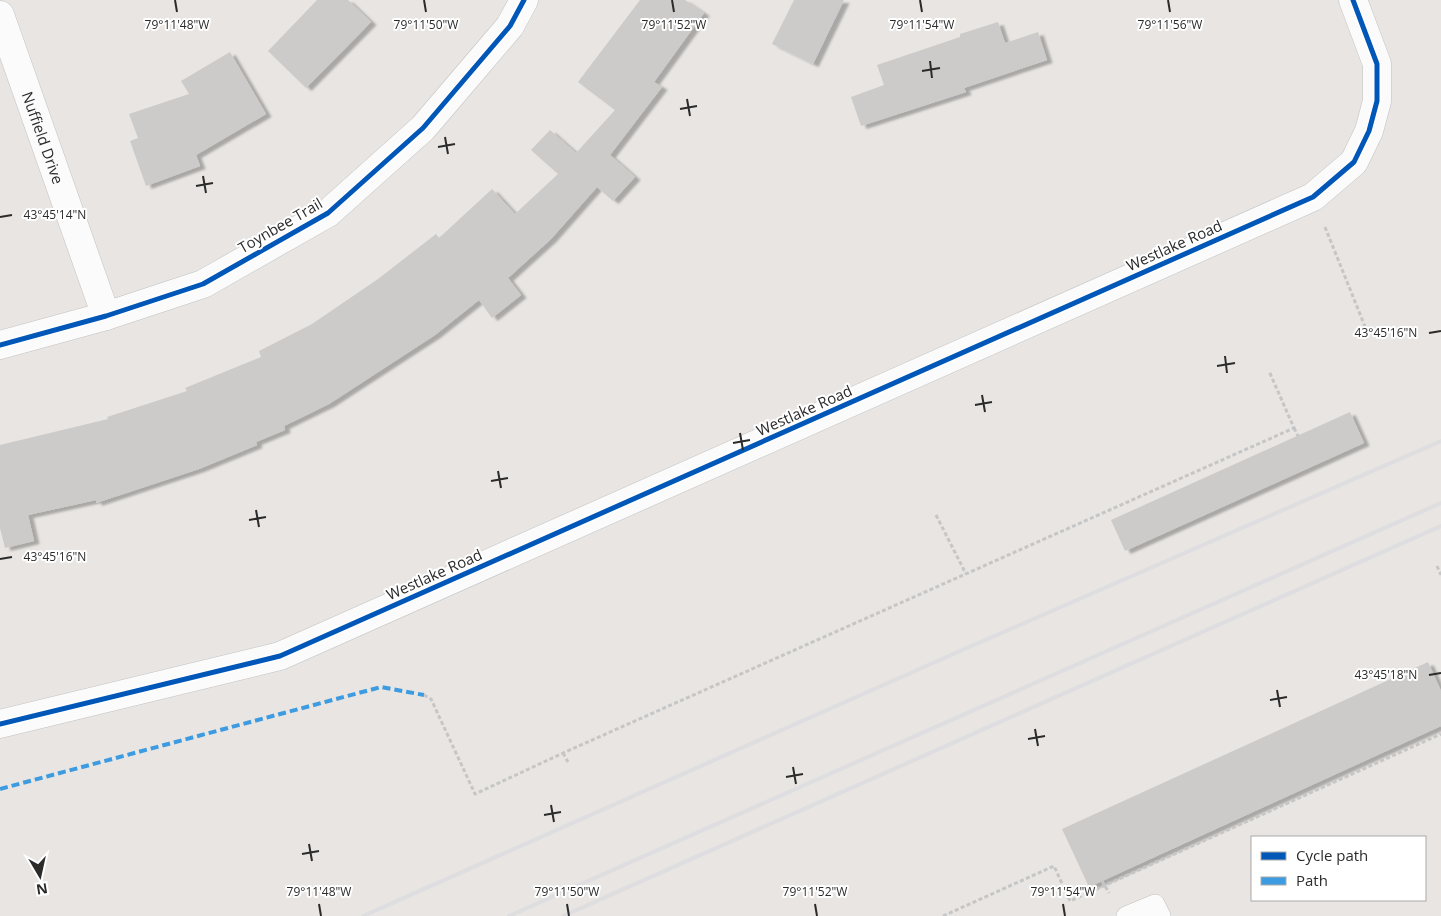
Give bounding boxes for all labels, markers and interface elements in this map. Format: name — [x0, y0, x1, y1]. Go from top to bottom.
text: 79°11'48"W — [145, 16, 209, 33]
text: 79°11'50"W — [394, 16, 458, 33]
text: 79°11'52"W — [642, 16, 706, 33]
text: 79°11'54"W — [890, 16, 954, 33]
text: 79°11'56"W — [1138, 16, 1202, 33]
street label: Nuffield Drive — [18, 89, 69, 186]
street label: Toynbee Trail — [234, 193, 326, 257]
text: 43°45'14"N — [24, 206, 86, 223]
street label: Westlake Road — [1123, 215, 1225, 275]
text: 43°45'16"N — [1355, 324, 1417, 341]
street label: Westlake Road — [753, 380, 855, 440]
street label: Westlake Road — [383, 544, 485, 604]
text: 43°45'16"N — [24, 548, 86, 565]
text: 43°45'18"N — [1355, 666, 1417, 683]
legend — [1251, 836, 1426, 901]
text: Cycle path — [1296, 845, 1368, 865]
north arrow — [15, 851, 65, 901]
text: Path — [1296, 870, 1328, 890]
text: N — [35, 879, 49, 900]
text: 79°11'48"W — [287, 883, 351, 900]
text: 79°11'50"W — [535, 883, 599, 900]
text: 79°11'52"W — [783, 883, 847, 900]
text: 79°11'54"W — [1031, 883, 1095, 900]

